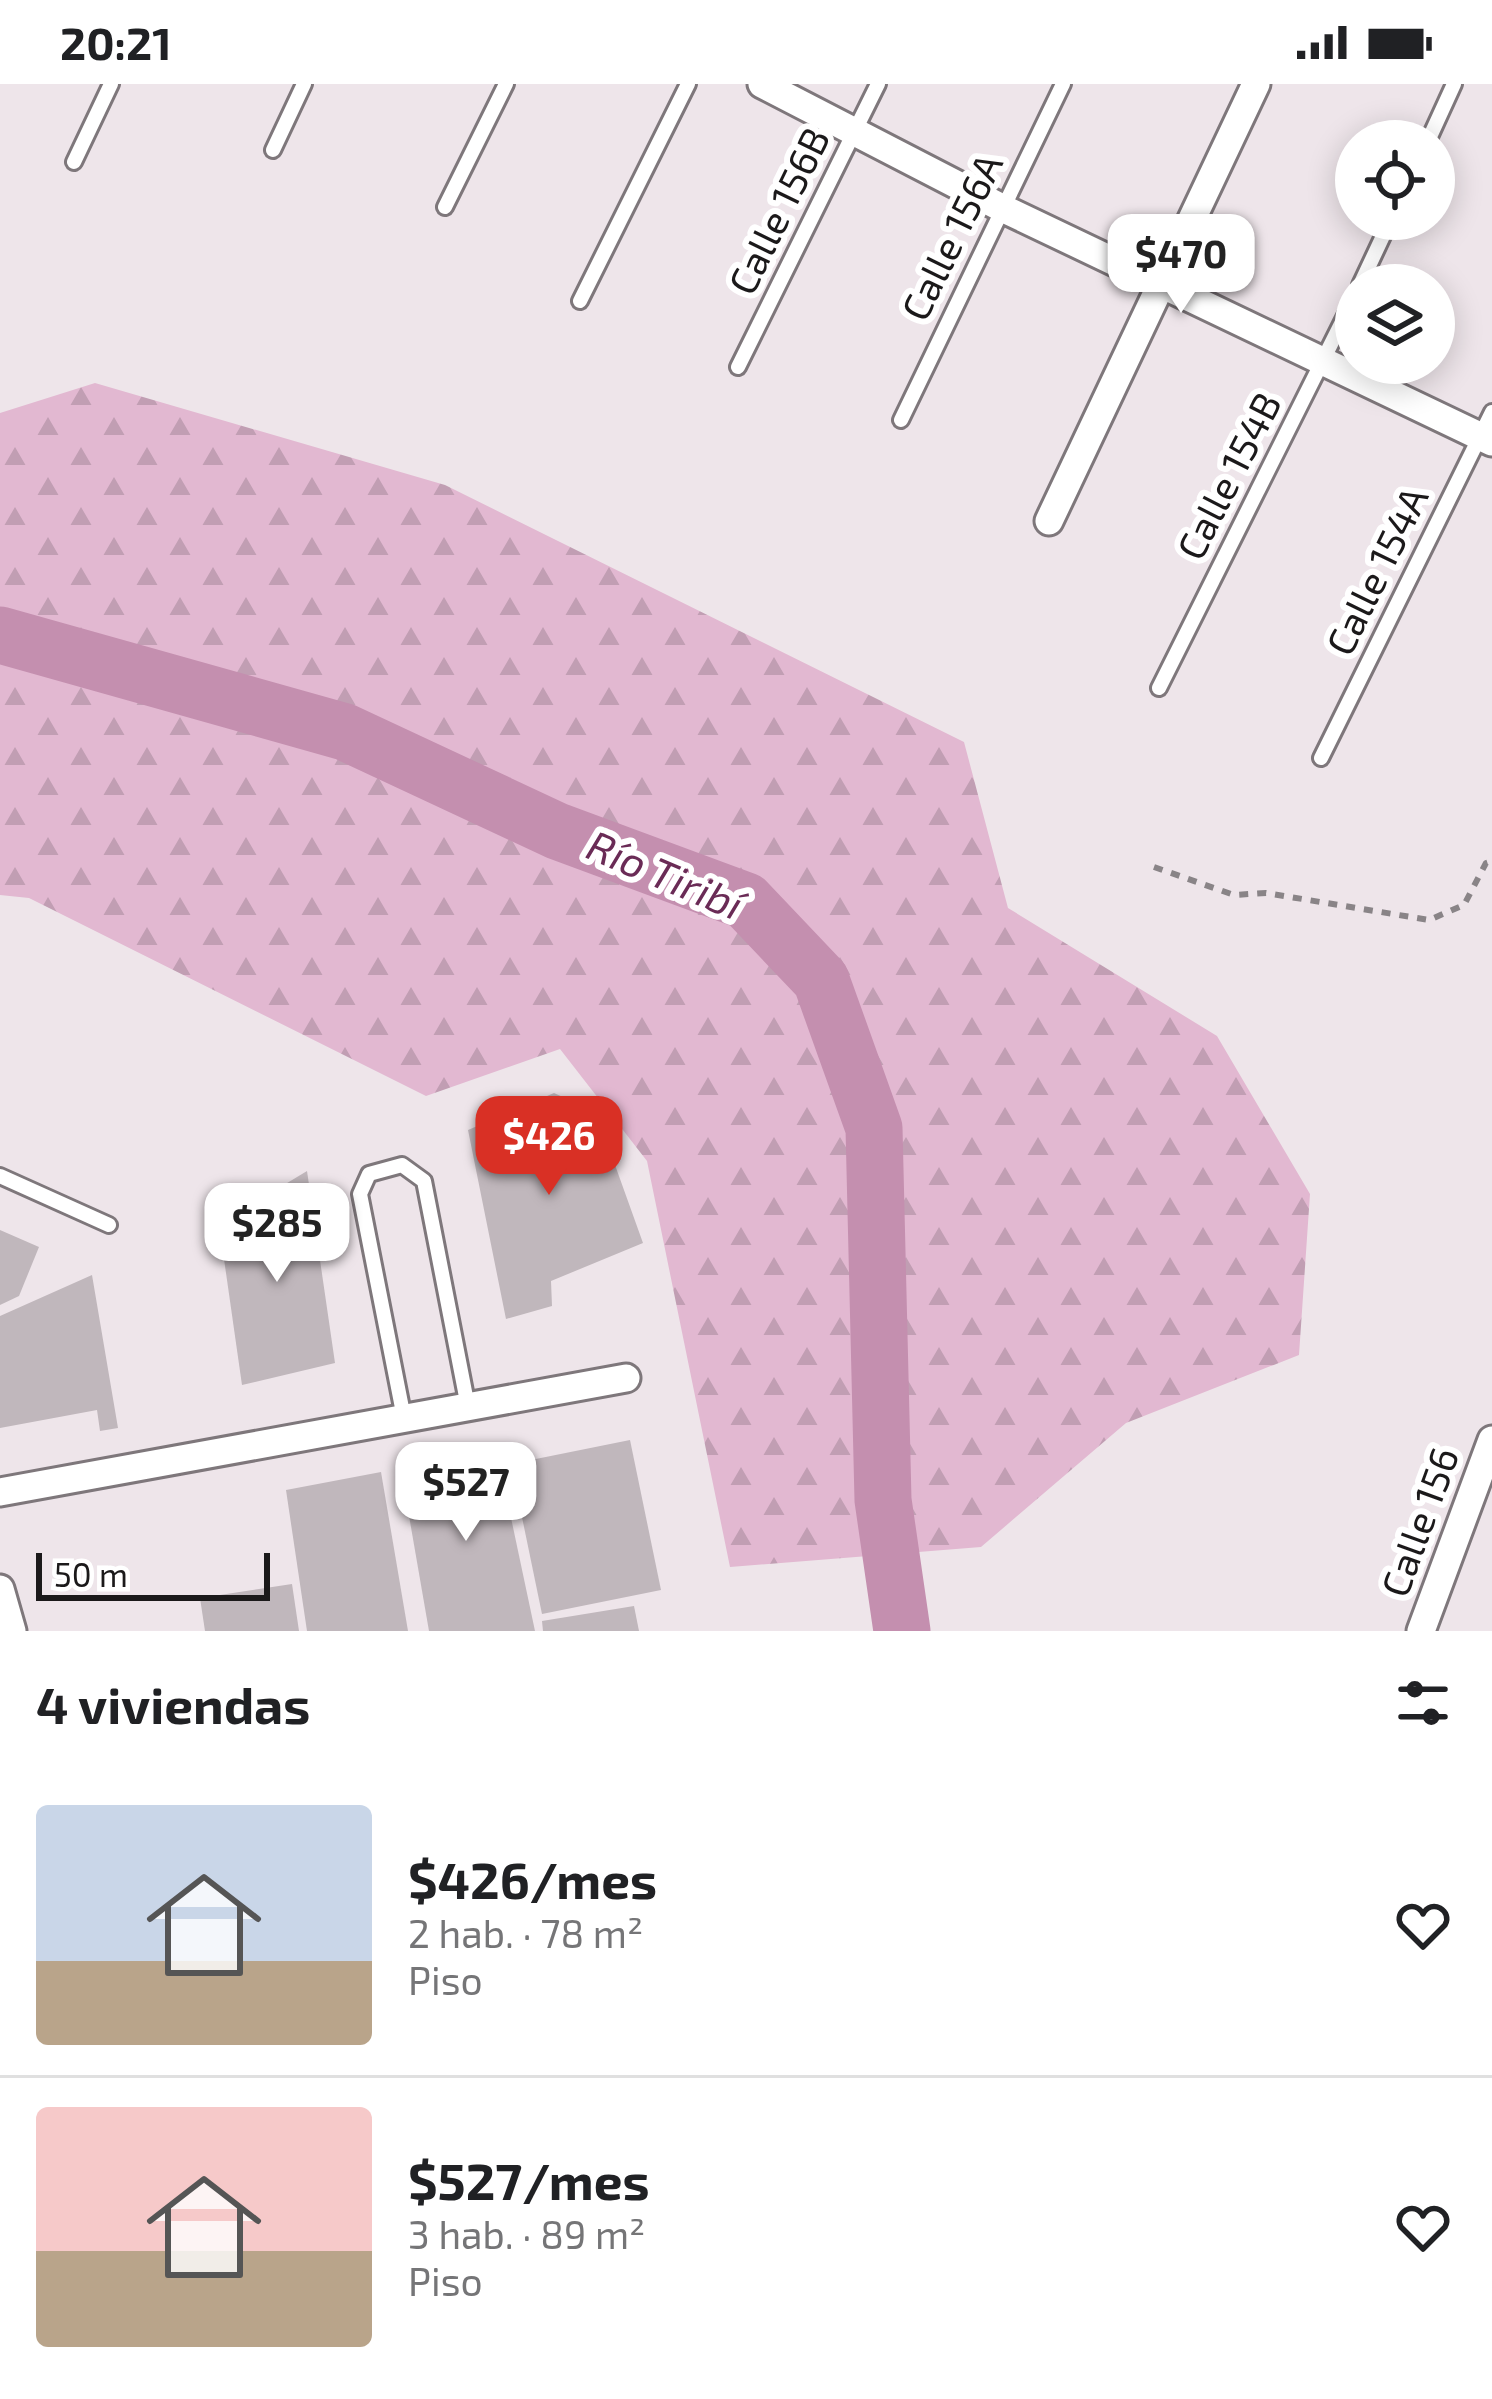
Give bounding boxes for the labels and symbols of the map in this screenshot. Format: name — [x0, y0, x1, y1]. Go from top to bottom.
street label: Calle 156B — [717, 119, 838, 301]
street label: Calle 156A — [890, 145, 1011, 327]
pin: $470 — [1110, 214, 1252, 316]
street label: Calle 154B — [1166, 384, 1290, 567]
street label: Calle 154A — [1315, 479, 1436, 662]
water label: Río Tiribí — [580, 818, 754, 930]
pin: $426 — [478, 1096, 620, 1198]
pin: $285 — [206, 1183, 348, 1285]
street label: Calle 156 — [1370, 1441, 1467, 1602]
pin: $527 — [395, 1442, 537, 1544]
scale bar — [36, 1547, 270, 1600]

